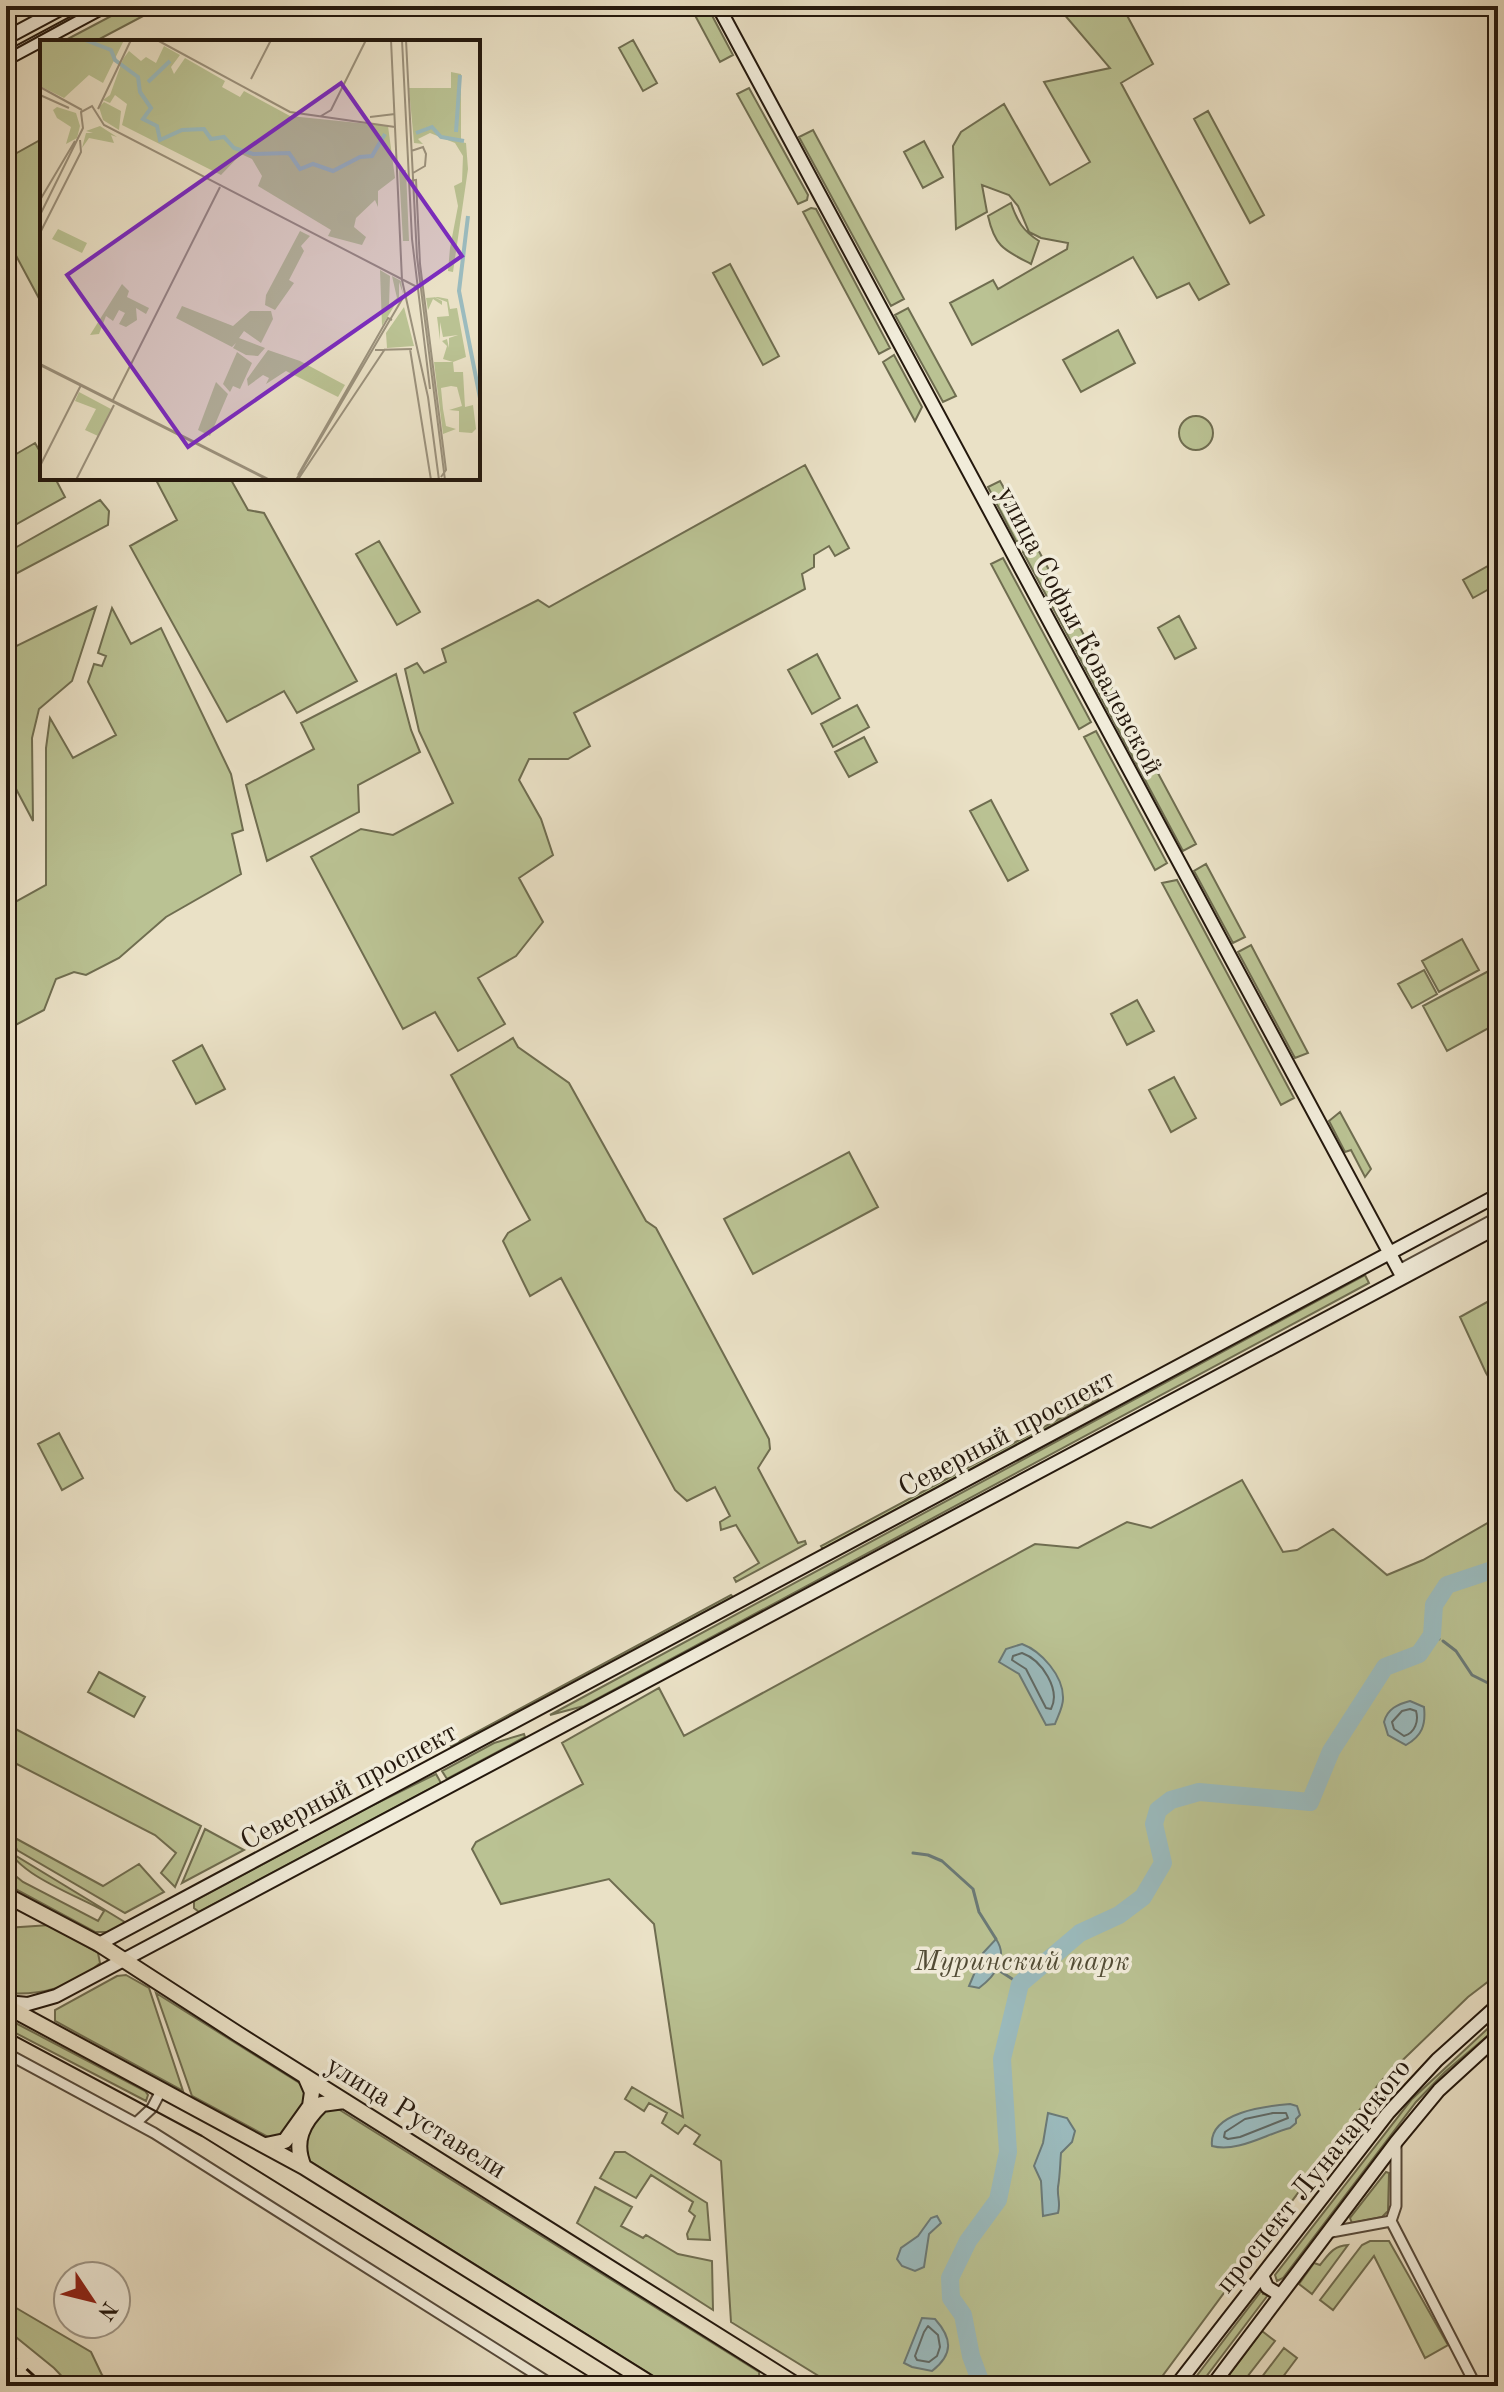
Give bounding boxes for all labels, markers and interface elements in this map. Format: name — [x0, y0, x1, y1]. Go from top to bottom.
inset map — [40, 40, 480, 480]
street label: улица Софьи Ковалевской — [990, 483, 1166, 780]
street label: Северный проспект — [895, 1366, 1120, 1503]
street label: Северный проспект — [237, 1719, 462, 1856]
park label: Муринский парк — [914, 1949, 1130, 1977]
street label: улица Руставели — [320, 2052, 511, 2185]
street label: проспект Луначарского — [1212, 2055, 1417, 2299]
north arrow — [52, 2260, 132, 2340]
text: N — [93, 2297, 121, 2324]

